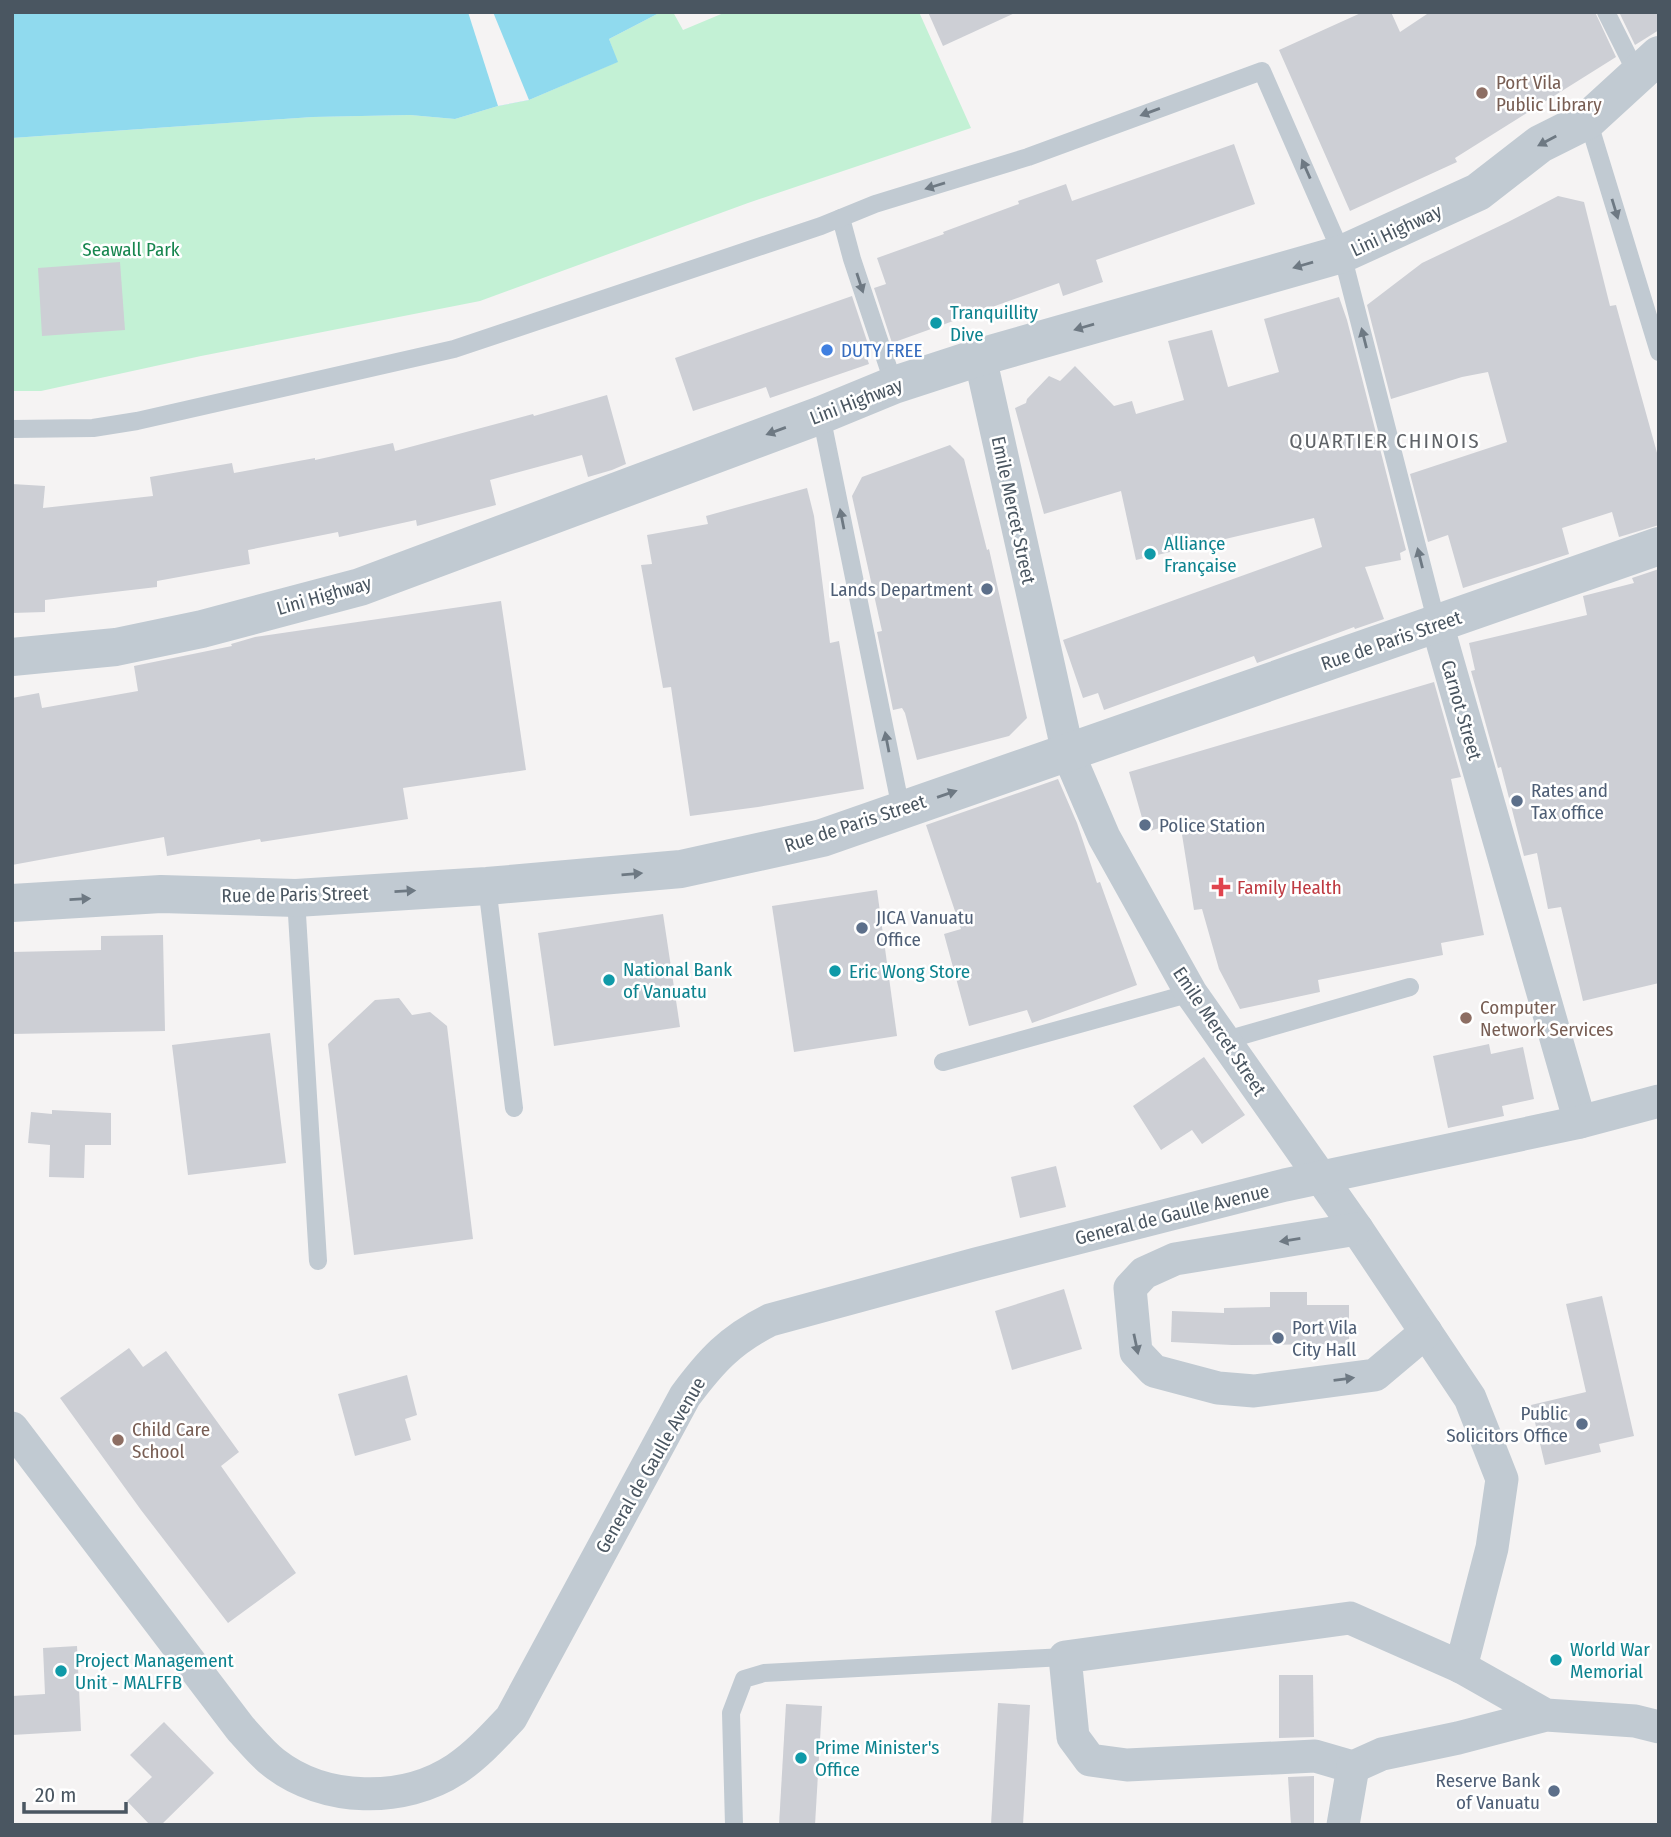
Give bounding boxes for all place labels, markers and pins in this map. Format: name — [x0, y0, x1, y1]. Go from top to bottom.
place label: Port Vila Public Library — [1496, 71, 1602, 116]
marker: Port Vila Public Library — [1474, 85, 1490, 101]
place label: Tranquillity Dive — [950, 301, 1038, 346]
marker: Tranquillity Dive — [928, 315, 944, 331]
place label: DUTY FREE — [841, 339, 923, 362]
marker: DUTY FREE — [819, 342, 835, 358]
place label: Alliançe Française — [1164, 532, 1237, 577]
marker: Alliançe Française — [1142, 546, 1158, 562]
place label: Lands Department — [830, 578, 974, 601]
marker: Lands Department — [979, 581, 995, 597]
place label: Rates and Tax office — [1531, 779, 1608, 824]
marker: Rates and Tax office — [1509, 793, 1525, 809]
place label: Police Station — [1159, 814, 1266, 837]
marker: Police Station — [1137, 817, 1153, 833]
place label: Family Health — [1237, 876, 1342, 899]
marker: Family Health — [1211, 877, 1231, 897]
place label: JICA Vanuatu Office — [876, 906, 974, 951]
marker: JICA Vanuatu Office — [854, 920, 870, 936]
place label: National Bank of Vanuatu — [623, 958, 732, 1003]
place label: Eric Wong Store — [849, 960, 970, 983]
marker: Eric Wong Store — [827, 963, 843, 979]
marker: National Bank of Vanuatu — [601, 972, 617, 988]
place label: Computer Network Services — [1480, 996, 1613, 1041]
marker: Computer Network Services — [1458, 1010, 1474, 1026]
place label: Port Vila City Hall — [1292, 1316, 1357, 1361]
marker: Port Vila City Hall — [1270, 1330, 1286, 1346]
place label: Public Solicitors Office — [1446, 1402, 1568, 1447]
marker: Public Solicitors Office — [1574, 1416, 1590, 1432]
place label: Child Care School — [132, 1418, 210, 1463]
marker: Child Care School — [110, 1432, 126, 1448]
place label: World War Memorial — [1570, 1638, 1650, 1683]
place label: Project Management Unit - MALFFB — [75, 1649, 235, 1694]
marker: World War Memorial — [1548, 1652, 1564, 1668]
marker: Project Management Unit - MALFFB — [53, 1663, 69, 1679]
place label: Prime Minister's Office — [815, 1736, 939, 1781]
marker: Prime Minister's Office — [793, 1750, 809, 1766]
place label: Reserve Bank of Vanuatu — [1436, 1769, 1540, 1814]
marker: Reserve Bank of Vanuatu — [1546, 1783, 1562, 1799]

